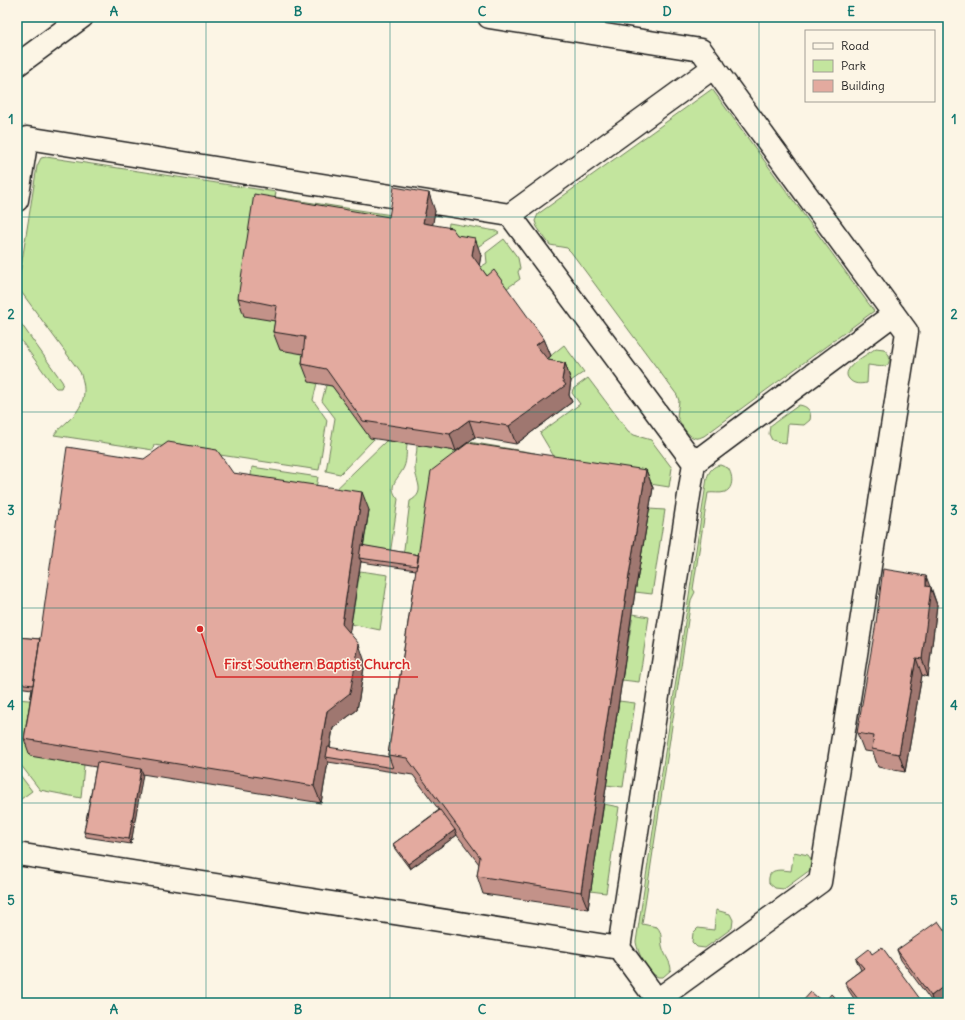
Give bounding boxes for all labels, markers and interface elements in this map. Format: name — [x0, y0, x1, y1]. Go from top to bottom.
text: A — [110, 3, 119, 20]
text: B — [294, 3, 303, 20]
text: C — [478, 3, 487, 20]
text: D — [662, 3, 672, 20]
text: E — [847, 3, 855, 20]
legend — [805, 30, 935, 102]
text: Road — [841, 38, 869, 53]
text: Park — [841, 58, 866, 73]
text: Building — [841, 78, 885, 93]
text: 1 — [8, 111, 14, 128]
text: 1 — [951, 111, 957, 128]
text: 2 — [7, 306, 15, 323]
text: 2 — [950, 306, 958, 323]
text: 3 — [7, 502, 15, 519]
text: 3 — [950, 502, 958, 519]
callout: First Southern Baptist Church — [216, 651, 418, 677]
text: First Southern Baptist Church — [224, 655, 410, 673]
text: 4 — [7, 697, 15, 714]
text: 4 — [950, 697, 958, 714]
text: 5 — [7, 892, 15, 909]
text: 5 — [950, 892, 958, 909]
text: A — [110, 1001, 119, 1018]
text: B — [294, 1001, 303, 1018]
text: C — [478, 1001, 487, 1018]
text: D — [662, 1001, 672, 1018]
text: E — [847, 1001, 855, 1018]

